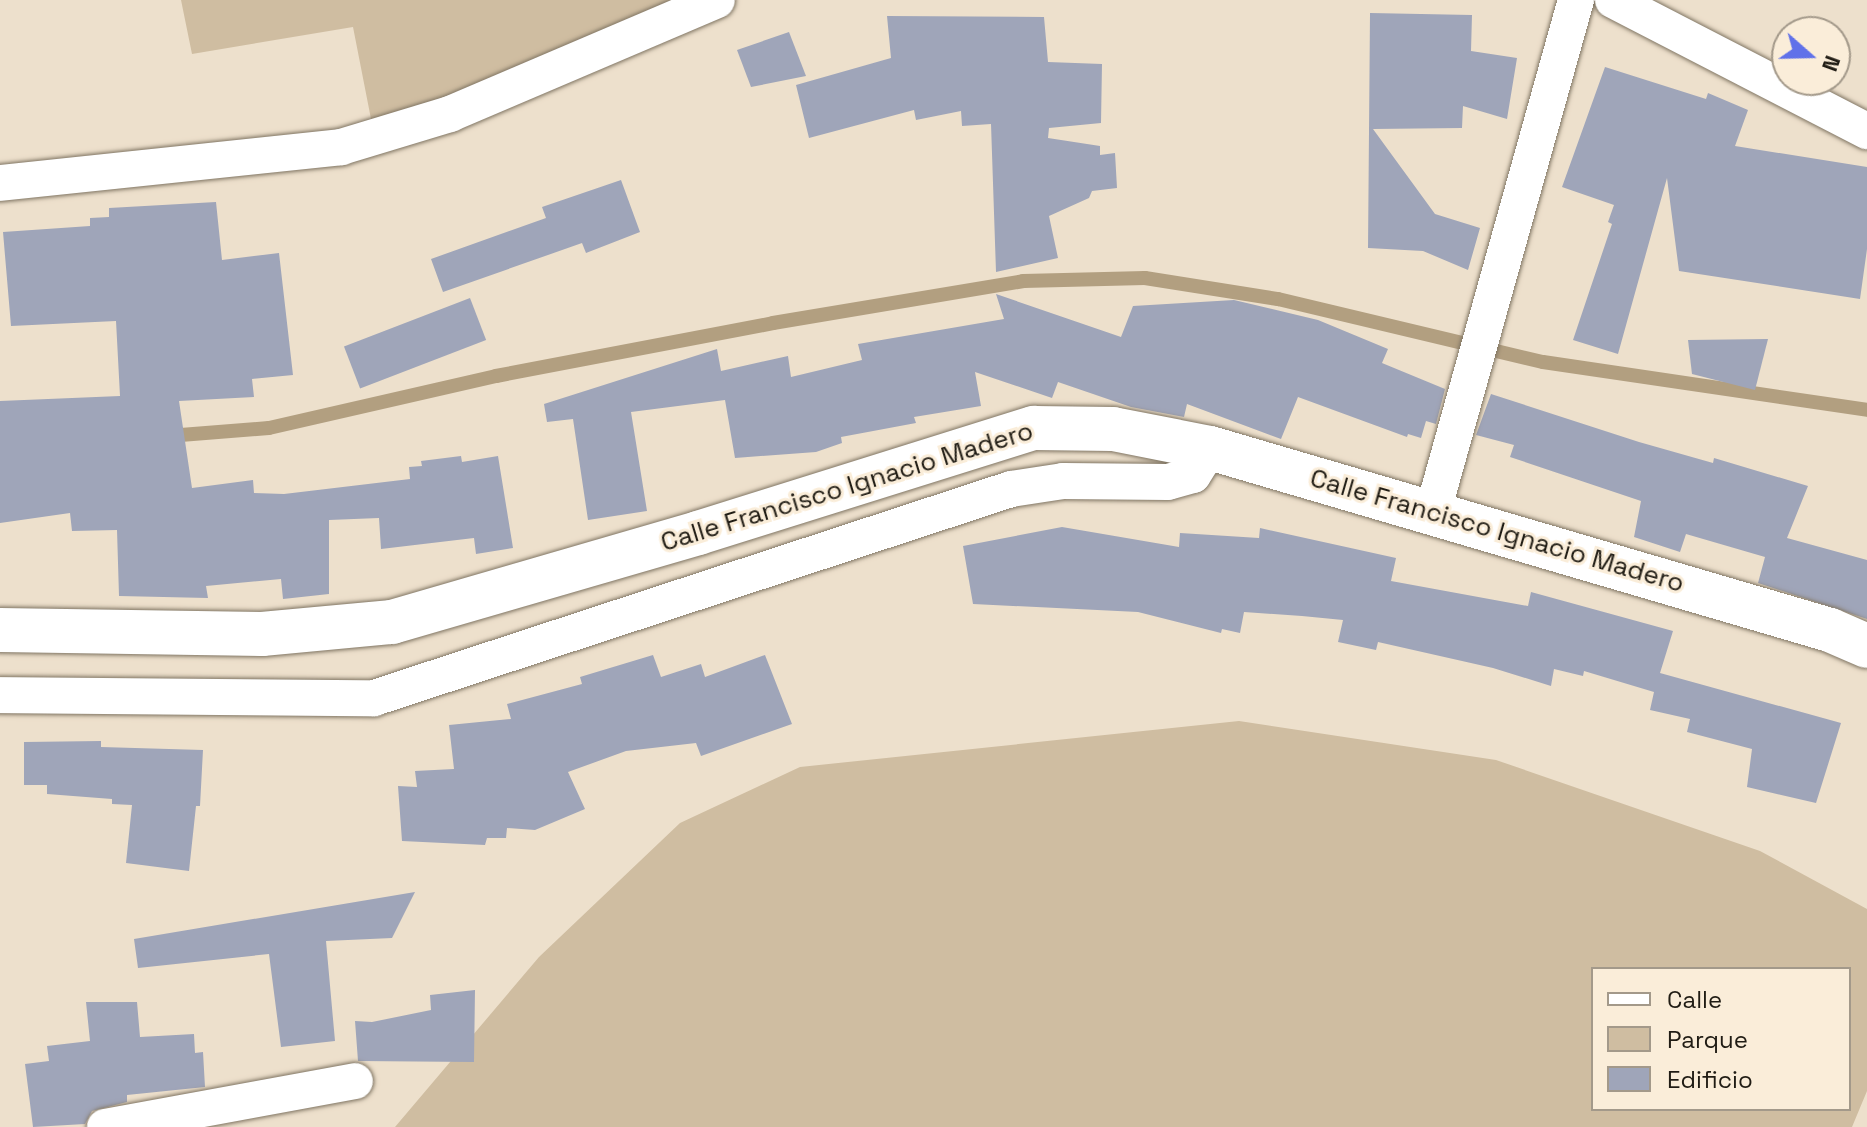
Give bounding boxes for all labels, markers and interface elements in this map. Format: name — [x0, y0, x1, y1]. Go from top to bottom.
north arrow — [1771, 16, 1851, 96]
text: N — [1816, 52, 1847, 75]
street label: Calle Francisco Ignacio Madero — [657, 415, 1037, 559]
street label: Calle Francisco Ignacio Madero — [1306, 463, 1688, 599]
legend — [1591, 967, 1851, 1111]
text: Calle — [1667, 984, 1722, 1015]
text: Parque — [1667, 1024, 1748, 1055]
text: Edificio — [1667, 1064, 1753, 1095]

